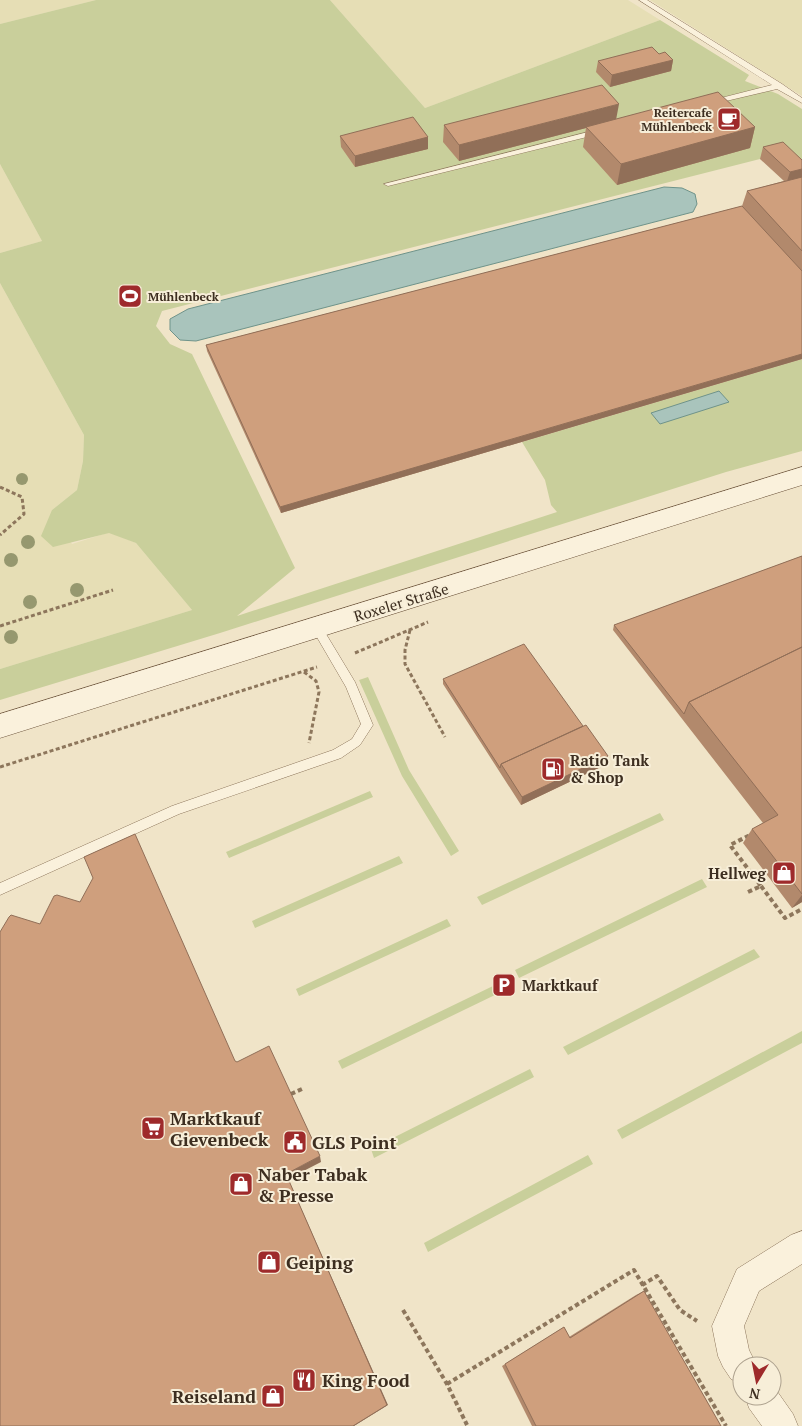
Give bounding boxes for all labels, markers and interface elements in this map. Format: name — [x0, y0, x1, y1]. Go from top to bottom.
place label: Reitercafe Mühlenbeck — [641, 105, 713, 134]
cafe icon: Reitercafe Mühlenbeck — [716, 106, 742, 132]
sports icon: Mühlenbeck — [117, 283, 143, 309]
place label: Mühlenbeck — [148, 289, 219, 304]
street label: Roxeler Straße — [351, 578, 451, 626]
place label: Ratio Tank & Shop — [570, 750, 649, 787]
fuel station icon: Ratio Tank & Shop — [540, 756, 566, 782]
shop icon: Hellweg — [771, 860, 797, 886]
place label: Hellweg — [708, 863, 767, 883]
parking icon: Marktkauf — [491, 972, 517, 998]
place label: Marktkauf — [522, 975, 599, 995]
place label: Marktkauf Gievenbeck — [170, 1106, 269, 1151]
supermarket icon: Marktkauf Gievenbeck — [140, 1115, 166, 1141]
public building icon: GLS Point — [282, 1129, 308, 1155]
place label: GLS Point — [312, 1130, 397, 1154]
place label: Naber Tabak & Presse — [258, 1162, 368, 1207]
shop icon: Naber Tabak & Presse — [228, 1171, 254, 1197]
shop icon: Geiping — [256, 1249, 282, 1275]
place label: Geiping — [286, 1250, 354, 1274]
north arrow — [732, 1356, 782, 1406]
restaurant icon: King Food — [291, 1367, 317, 1393]
place label: King Food — [322, 1368, 410, 1392]
shop icon: Reiseland — [260, 1383, 286, 1409]
place label: Reiseland — [172, 1384, 256, 1408]
text: N — [747, 1384, 762, 1405]

